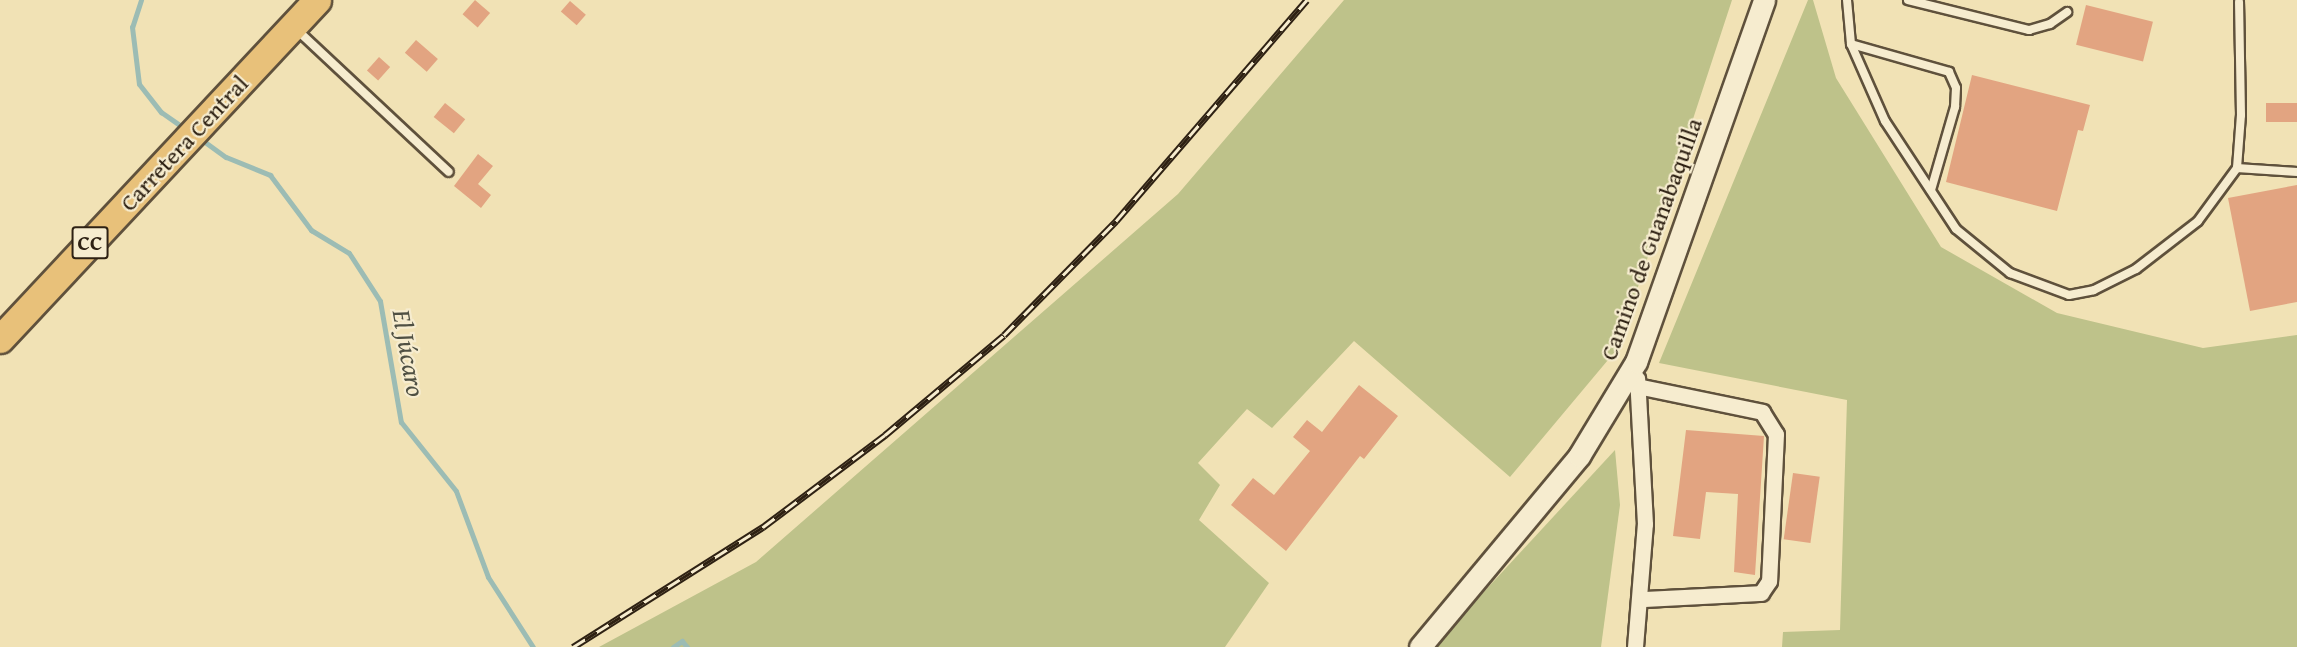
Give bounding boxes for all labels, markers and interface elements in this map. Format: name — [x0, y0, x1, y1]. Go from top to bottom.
street label: Carretera Central — [114, 69, 254, 217]
street label: Camino de Guanabaquilla — [1594, 114, 1708, 364]
road number: CC — [70, 224, 110, 262]
water label: El Júcaro — [386, 307, 432, 399]

